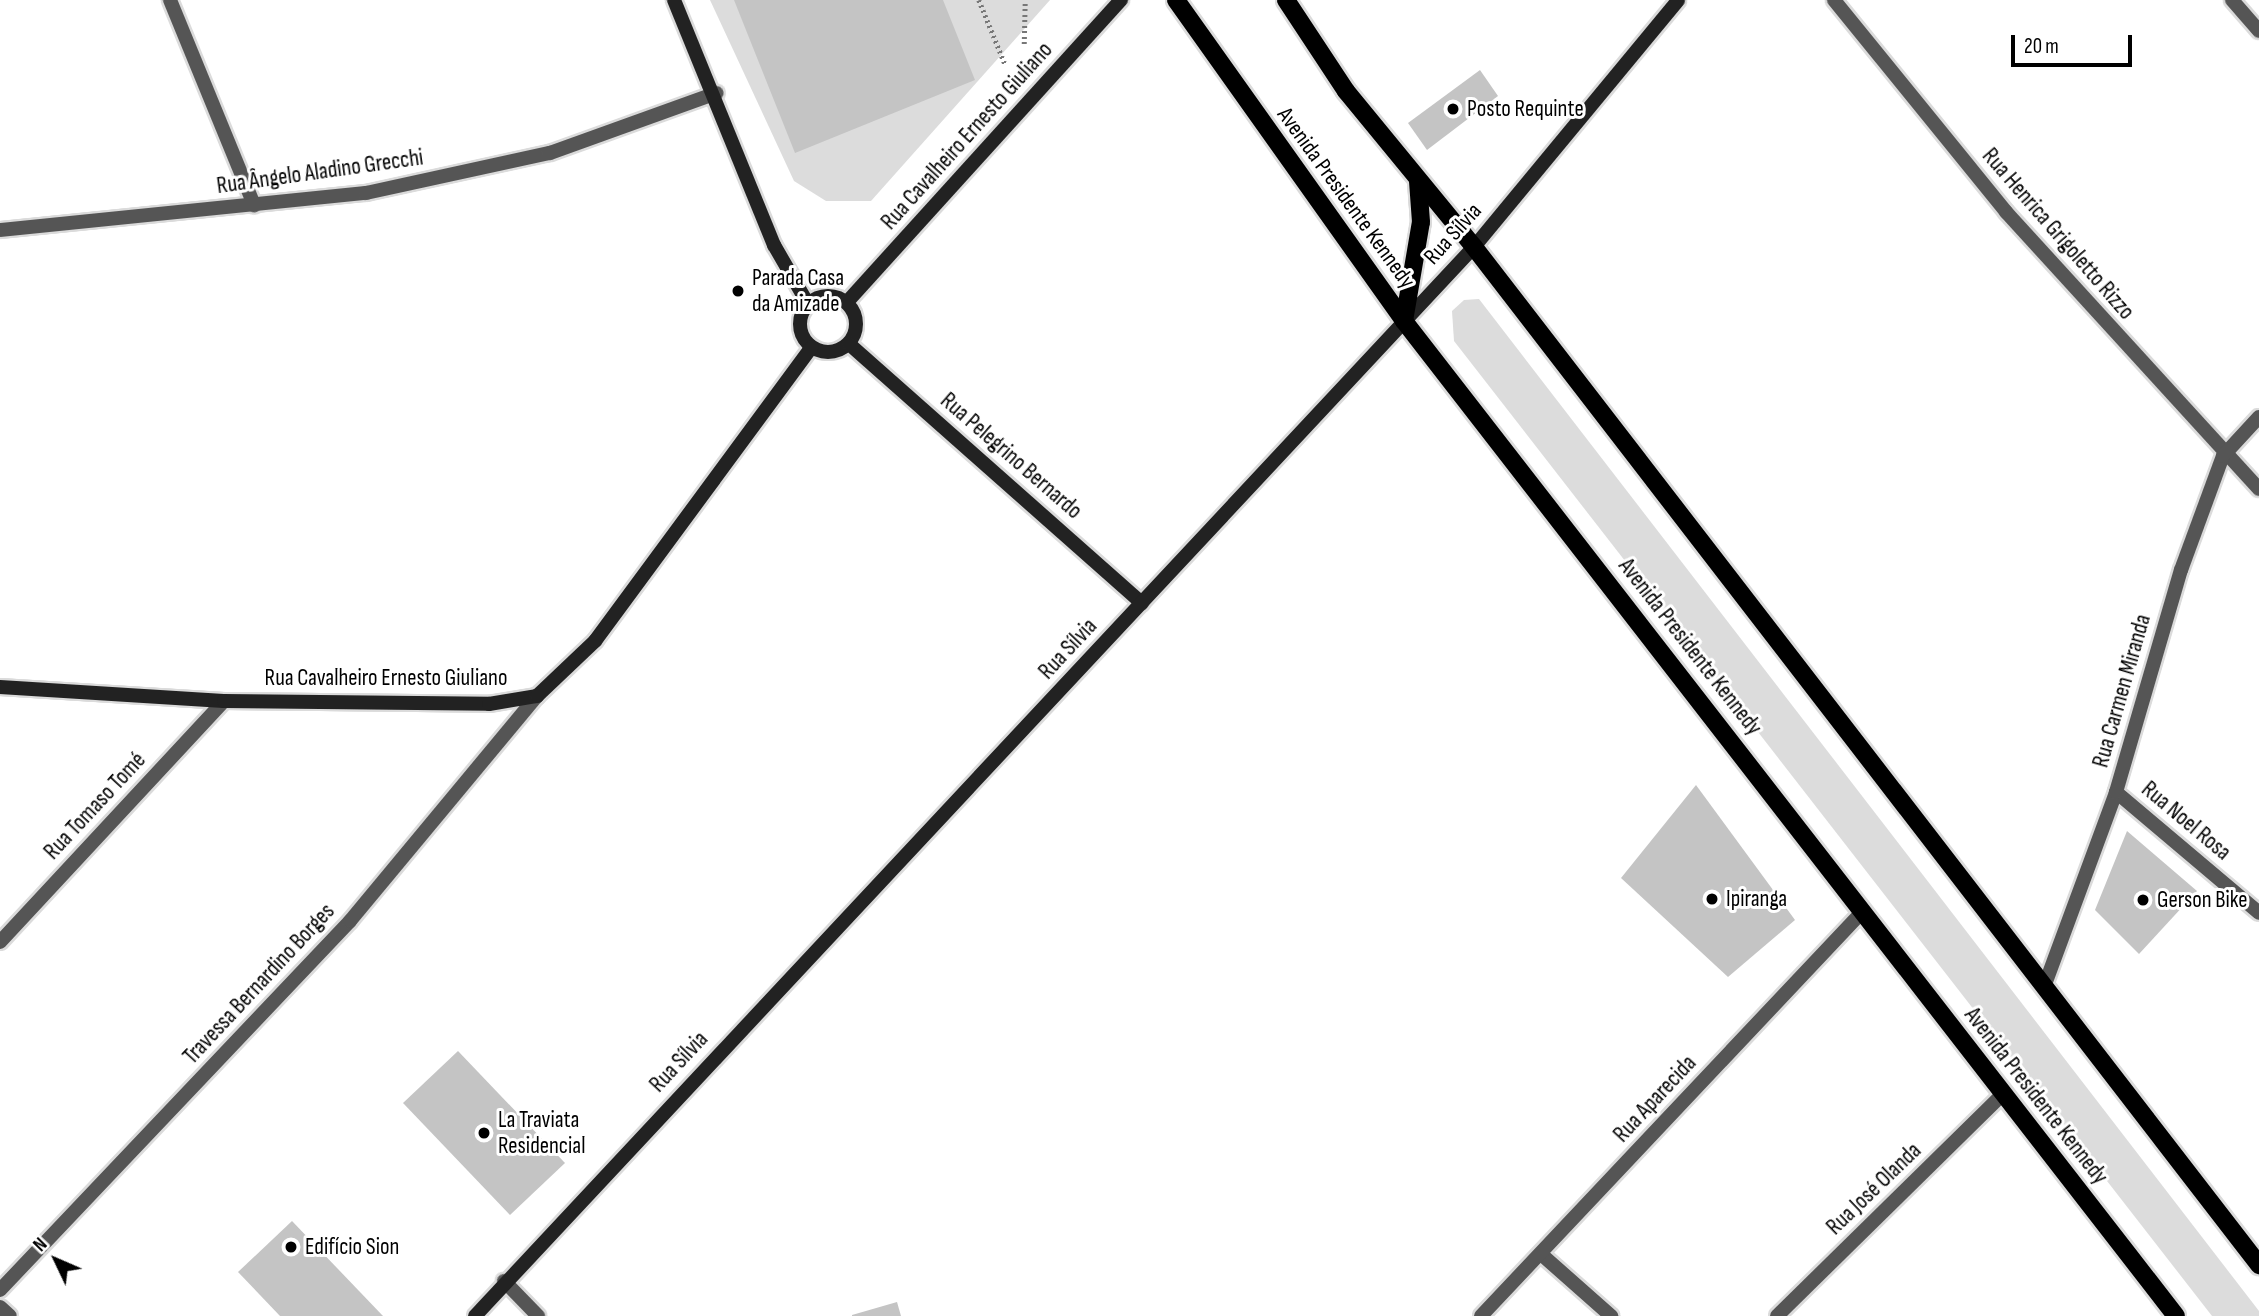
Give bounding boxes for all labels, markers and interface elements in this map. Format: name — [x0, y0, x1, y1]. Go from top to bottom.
scale bar — [2014, 21, 2135, 65]
text: 20 m — [2024, 34, 2059, 59]
street label: Rua Cavalheiro Ernesto Giuliano — [875, 37, 1059, 235]
place label: Posto Requinte — [1467, 95, 1584, 123]
marker: Posto Requinte — [1445, 101, 1461, 117]
street label: Avenida Presidente Kennedy — [1271, 102, 1421, 294]
street label: Rua Henrica Grigoletto Rizzo — [1976, 143, 2140, 325]
street label: Rua Ângelo Aladino Grecchi — [215, 144, 425, 200]
street label: Rua Sílvia — [1418, 198, 1488, 270]
place label: Parada Casa da Amizade — [752, 264, 844, 318]
marker: Parada Casa da Amizade — [730, 283, 746, 299]
street label: Rua Pelegrino Bernardo — [935, 387, 1087, 525]
street label: Avenida Presidente Kennedy — [1612, 553, 1768, 741]
street label: Rua Carmen Miranda — [2087, 611, 2157, 771]
street label: Rua Sílvia — [1033, 613, 1103, 685]
street label: Rua Cavalheiro Ernesto Giuliano — [265, 664, 507, 692]
street label: Rua Tomaso Tomé — [38, 747, 152, 865]
street label: Rua Noel Rosa — [2136, 776, 2236, 866]
place label: Ipiranga — [1726, 885, 1787, 913]
place label: Gerson Bike — [2157, 886, 2248, 914]
marker: Ipiranga — [1704, 891, 1720, 907]
marker: Gerson Bike — [2135, 892, 2151, 908]
street label: Travessa Bernardino Borges — [177, 898, 341, 1070]
street label: Avenida Presidente Kennedy — [1958, 1002, 2114, 1190]
street label: Rua Sílvia — [644, 1026, 714, 1098]
street label: Rua Aparecida — [1608, 1050, 1702, 1148]
place label: La Traviata Residencial — [498, 1106, 585, 1160]
marker: La Traviata Residencial — [476, 1125, 492, 1141]
street label: Rua José Olanda — [1821, 1137, 1927, 1241]
north arrow — [21, 1225, 91, 1295]
text: N — [29, 1233, 52, 1257]
place label: Edifício Sion — [305, 1233, 399, 1261]
marker: Edifício Sion — [283, 1239, 299, 1255]

